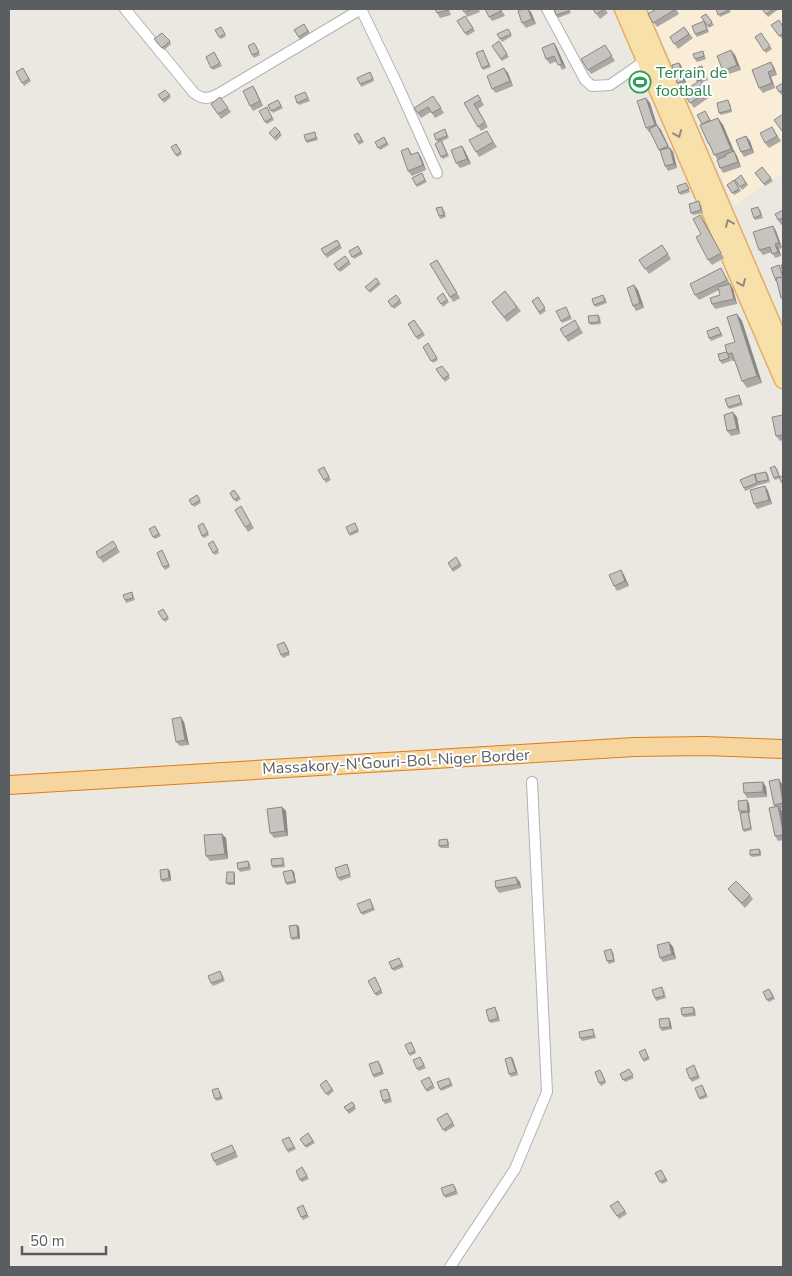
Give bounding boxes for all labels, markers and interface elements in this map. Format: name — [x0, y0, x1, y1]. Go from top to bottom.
place label: Terrain de football — [656, 62, 728, 102]
sports icon: Terrain de football — [628, 70, 652, 94]
one-way arrow — [671, 129, 682, 138]
one-way arrow — [725, 220, 735, 228]
one-way arrow — [735, 278, 746, 287]
street label: Massakory-N'Gouri-Bol-Niger Border — [262, 744, 531, 780]
scale bar — [22, 1224, 106, 1256]
text: 50 m — [30, 1231, 65, 1251]

